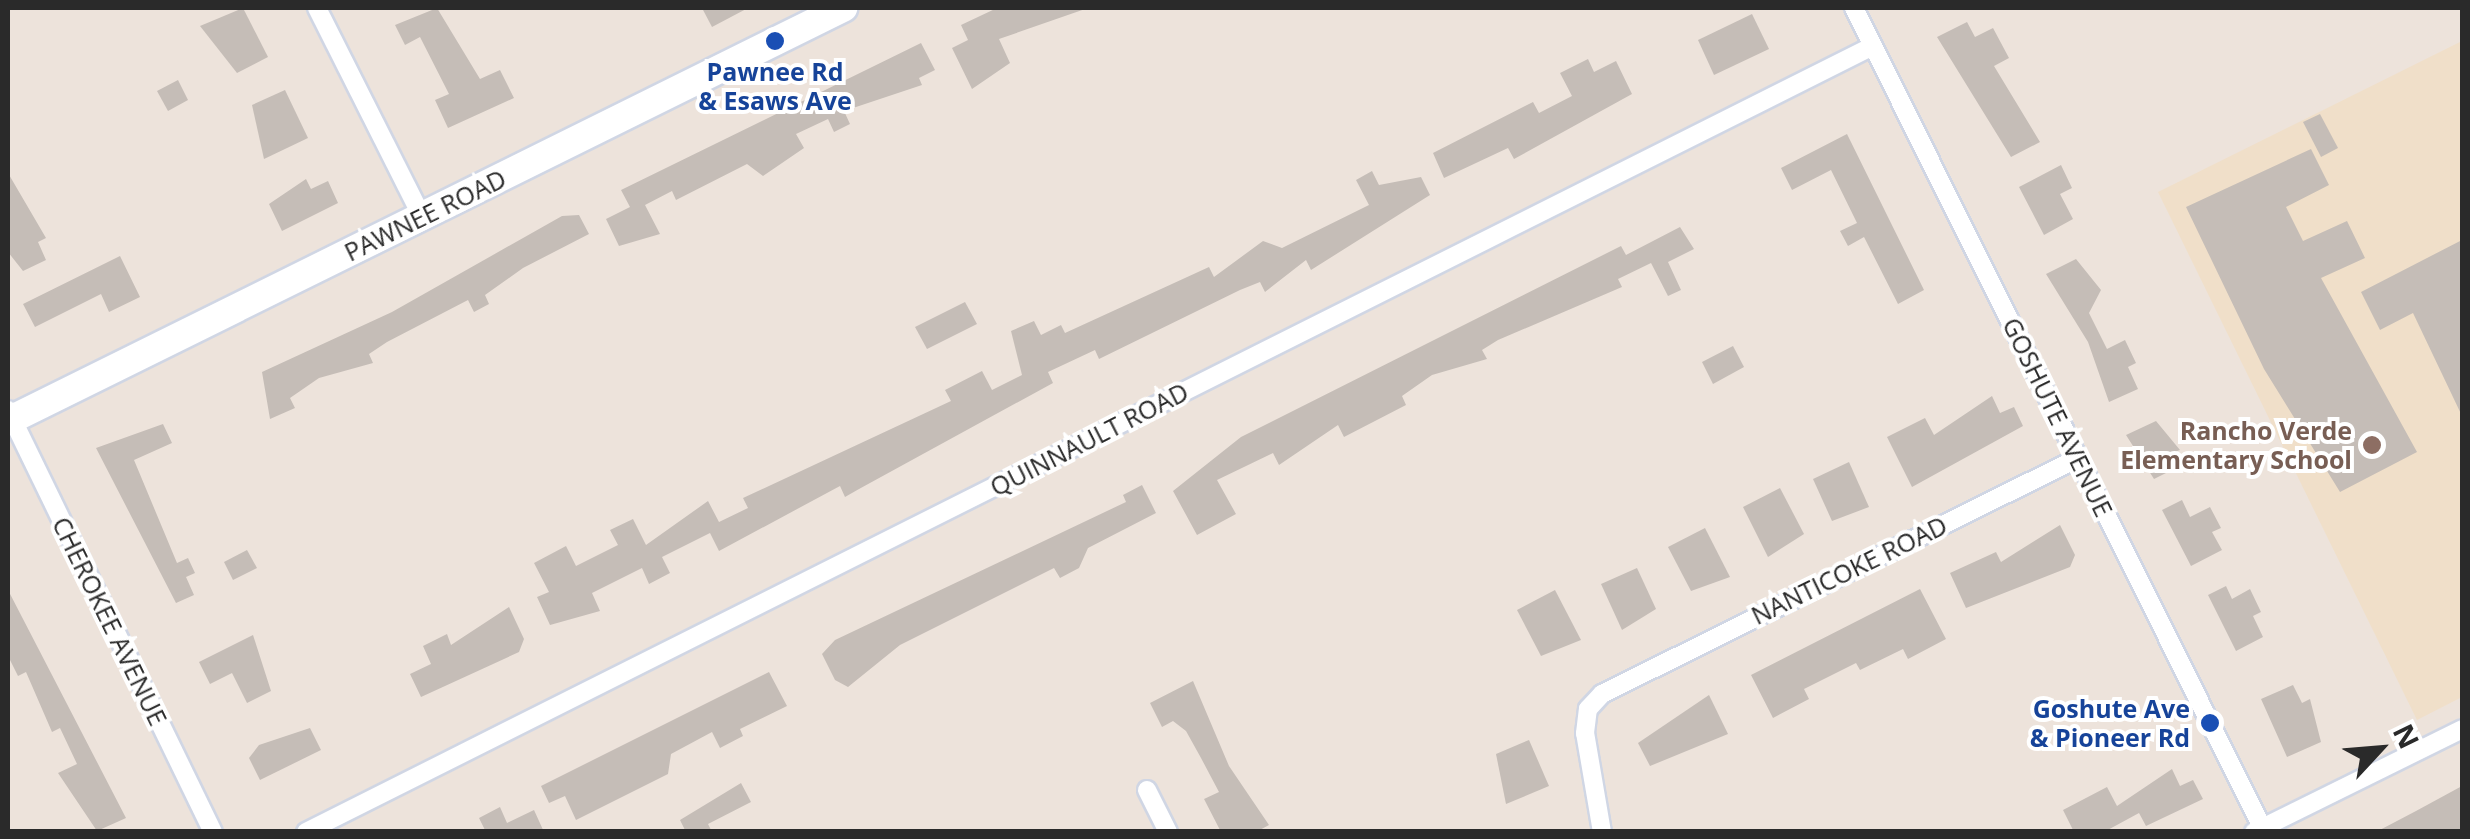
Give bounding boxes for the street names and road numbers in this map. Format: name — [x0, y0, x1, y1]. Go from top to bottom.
street label: PAWNEE ROAD — [339, 163, 511, 267]
street label: GOSHUTE AVENUE — [1997, 313, 2119, 521]
street label: QUINNAULT ROAD — [985, 376, 1193, 502]
street label: NANTICOKE ROAD — [1746, 510, 1952, 630]
street label: CHEROKEE AVENUE — [47, 512, 173, 730]

